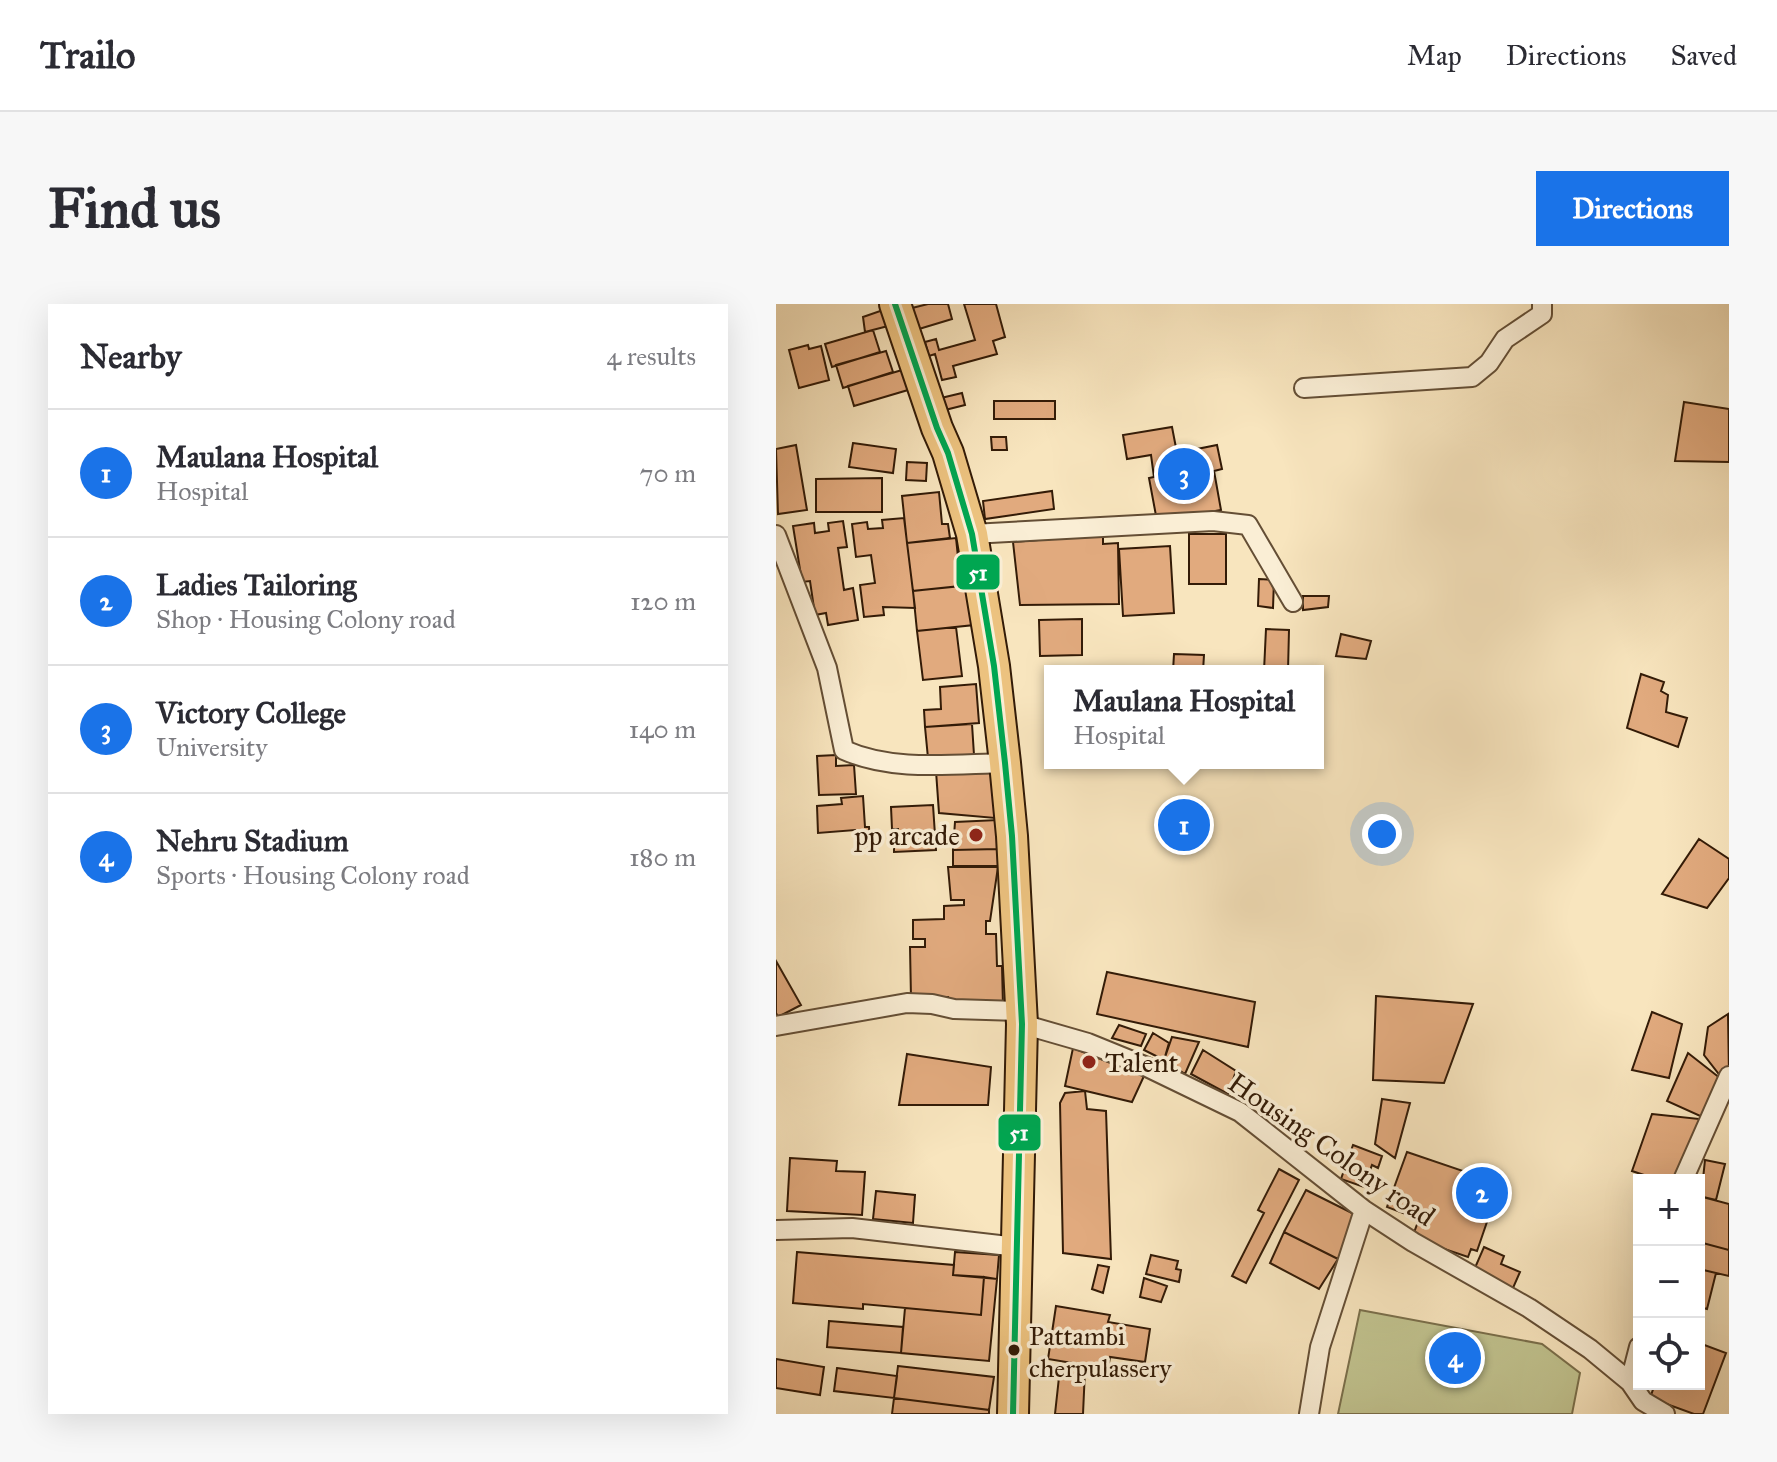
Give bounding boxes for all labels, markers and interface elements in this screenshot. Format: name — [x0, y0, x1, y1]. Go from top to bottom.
text: Trailo — [40, 32, 135, 78]
text: Map — [1407, 38, 1462, 73]
text: Directions — [1506, 38, 1627, 73]
text: Saved — [1671, 38, 1737, 73]
button: Directions — [1536, 171, 1729, 246]
text: Find us — [48, 174, 221, 242]
text: Nearby — [80, 336, 182, 377]
text: 4 results — [607, 340, 696, 372]
text: Maulana Hospital — [156, 439, 378, 475]
pin: 3 — [1158, 444, 1210, 504]
text: 1 — [101, 457, 111, 489]
text: 70 m — [640, 457, 696, 489]
text: Hospital — [156, 475, 248, 507]
line badge: 51 — [955, 553, 1001, 591]
text: 51 — [969, 559, 988, 586]
text: Ladies Tailoring — [156, 567, 357, 603]
text: 2 — [100, 585, 112, 617]
text: 120 m — [630, 585, 696, 617]
text: Shop · Housing Colony road — [156, 603, 456, 635]
popup — [1044, 665, 1324, 769]
text: Maulana Hospital — [1073, 683, 1295, 719]
text: Victory College — [156, 695, 346, 731]
text: 3 — [101, 713, 111, 745]
text: 140 m — [629, 713, 696, 745]
text: Hospital — [1073, 719, 1165, 751]
text: University — [156, 731, 267, 763]
pin: 1 — [1158, 795, 1210, 855]
your location — [1362, 814, 1402, 854]
place label: pp arcade — [853, 818, 960, 853]
text: Nehru Stadium — [156, 823, 349, 859]
marker: pp arcade — [967, 826, 985, 844]
text: 4 — [99, 841, 113, 873]
text: 180 m — [629, 841, 696, 873]
text: Sports · Housing Colony road — [156, 859, 470, 891]
place label: Talent — [1105, 1045, 1178, 1080]
marker: Talent — [1080, 1053, 1098, 1071]
street label: Housing Colony road — [1221, 1065, 1442, 1234]
line badge: 51 — [997, 1113, 1042, 1152]
text: 51 — [1010, 1119, 1029, 1146]
pin: 2 — [1456, 1163, 1508, 1223]
map controls — [1633, 1174, 1705, 1390]
button: + — [1633, 1174, 1705, 1246]
button: − — [1633, 1246, 1705, 1318]
button: locate — [1633, 1318, 1705, 1390]
place label: Pattambi cherpulassery — [1029, 1320, 1172, 1384]
pin: 4 — [1429, 1328, 1481, 1388]
marker: Pattambi cherpulassery — [1006, 1342, 1022, 1358]

